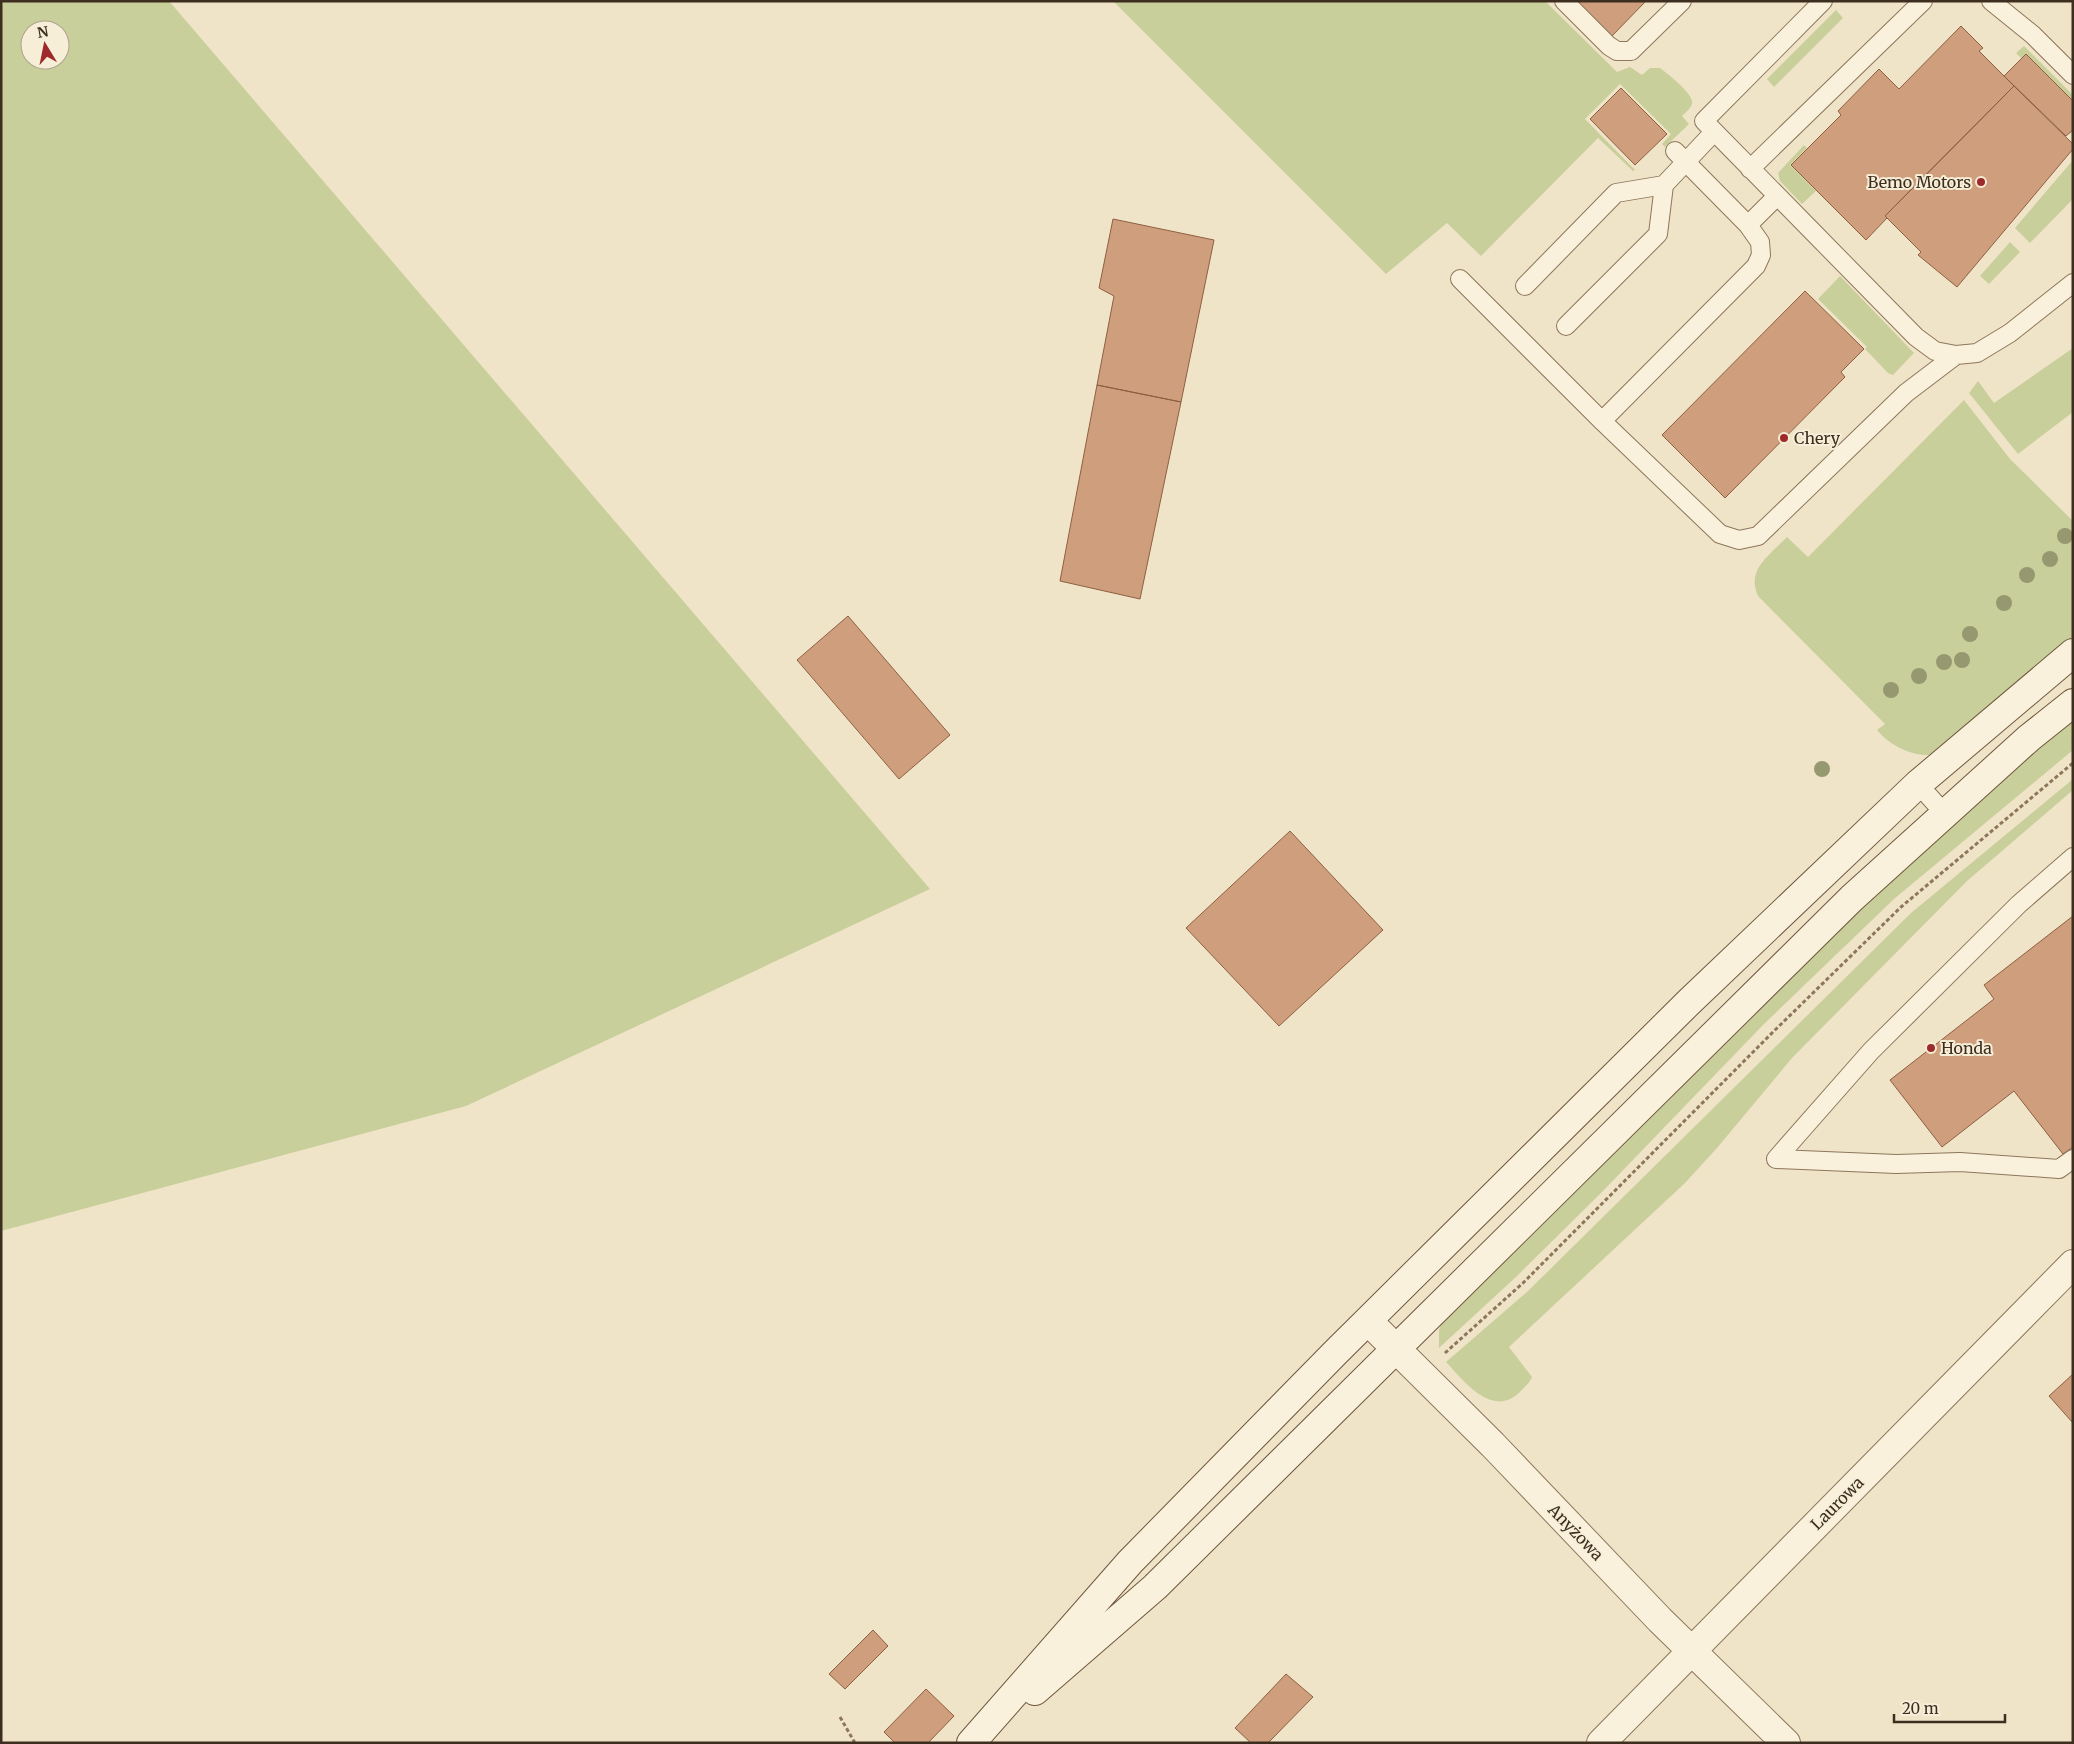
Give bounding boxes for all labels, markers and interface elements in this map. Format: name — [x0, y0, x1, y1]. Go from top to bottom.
north arrow — [20, 20, 70, 70]
text: N — [36, 22, 50, 42]
place label: Bemo Motors — [1867, 172, 1971, 192]
marker: Bemo Motors — [1975, 176, 1987, 188]
place label: Chery — [1794, 428, 1841, 448]
marker: Chery — [1778, 432, 1790, 444]
place label: Honda — [1941, 1038, 1992, 1058]
marker: Honda — [1925, 1042, 1937, 1054]
street label: Laurowa — [1806, 1472, 1868, 1534]
street label: Anyżowa — [1544, 1499, 1608, 1565]
scale bar — [1894, 1692, 2005, 1724]
text: 20 m — [1902, 1699, 1939, 1718]

